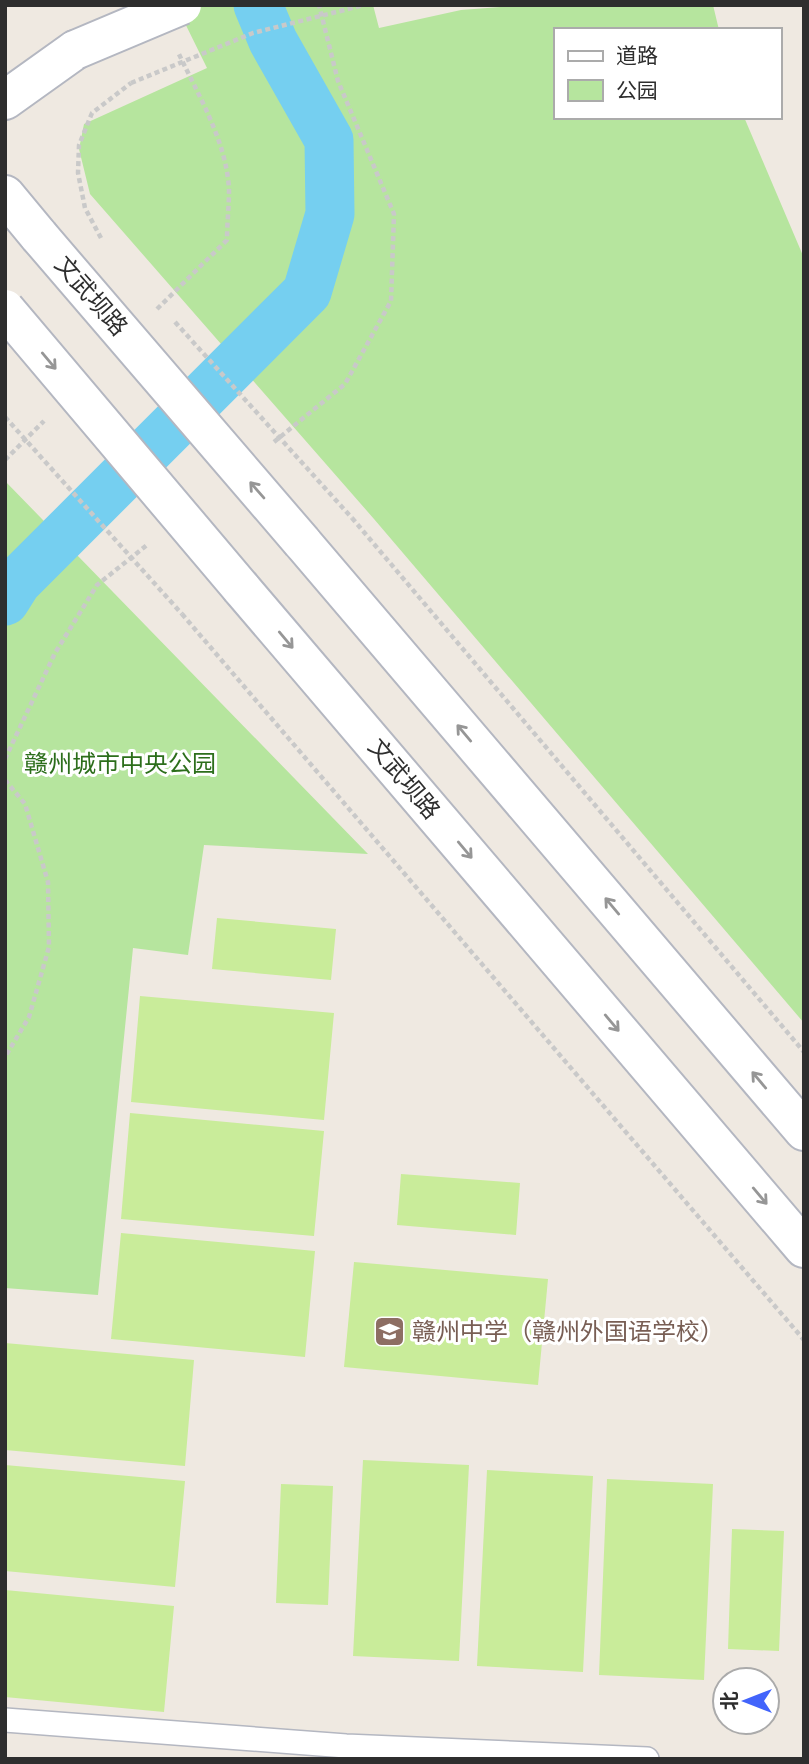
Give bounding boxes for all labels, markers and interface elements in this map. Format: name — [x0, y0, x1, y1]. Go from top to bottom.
legend — [554, 28, 781, 119]
text: 道路 — [616, 42, 658, 68]
text: 公园 — [616, 77, 658, 103]
street label: 文武坝路 — [50, 249, 135, 341]
one-way arrow — [41, 351, 57, 369]
one-way arrow — [249, 482, 265, 500]
one-way arrow — [278, 630, 293, 648]
one-way arrow — [456, 725, 472, 743]
street label: 文武坝路 — [363, 732, 447, 824]
park label: 赣州城市中央公园 — [24, 748, 216, 777]
one-way arrow — [457, 841, 473, 859]
one-way arrow — [604, 898, 620, 916]
one-way arrow — [604, 1014, 620, 1032]
one-way arrow — [752, 1071, 767, 1089]
one-way arrow — [752, 1187, 768, 1205]
school or university icon: 赣州中学（赣州外国语学校） — [372, 1315, 406, 1349]
place label: 赣州中学（赣州外国语学校） — [412, 1316, 724, 1345]
north arrow — [711, 1666, 781, 1736]
text: 北 — [717, 1691, 740, 1711]

